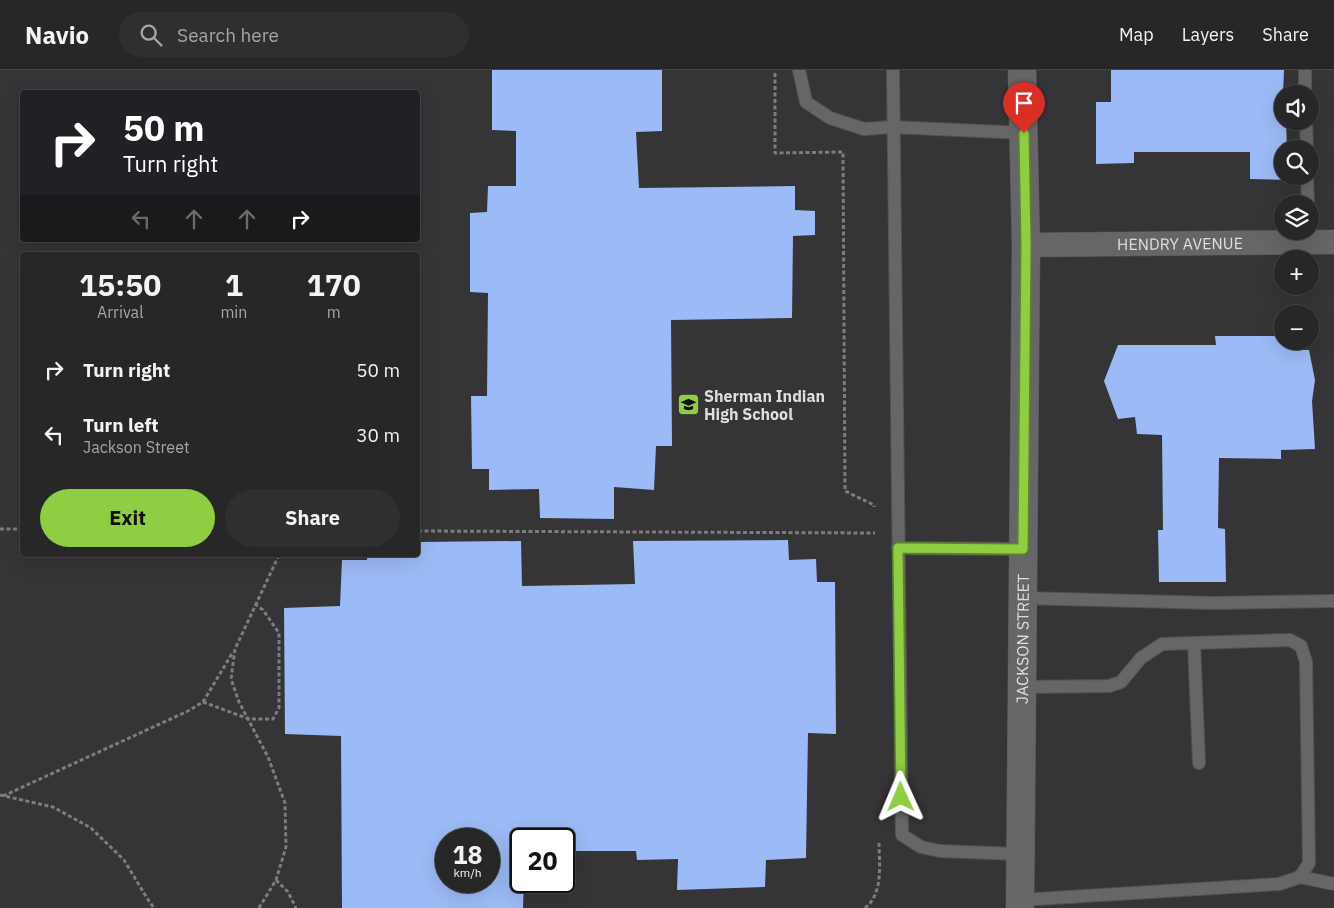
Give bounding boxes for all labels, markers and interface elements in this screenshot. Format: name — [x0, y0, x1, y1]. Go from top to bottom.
search box — [119, 12, 469, 57]
text: Navio — [25, 19, 89, 51]
icon: search — [137, 21, 165, 49]
text: Search here — [177, 23, 279, 47]
text: Map — [1119, 23, 1154, 46]
text: Layers — [1182, 23, 1234, 46]
text: Share — [1262, 23, 1309, 46]
pin — [1003, 82, 1045, 133]
map controls — [1274, 85, 1319, 350]
button: sound — [1274, 85, 1319, 130]
icon: arrive — [1010, 89, 1038, 117]
text: 50 m — [123, 105, 205, 151]
icon: right — [40, 110, 105, 175]
button: search — [1274, 140, 1319, 185]
text: Turn right — [123, 149, 218, 178]
button: layers — [1274, 195, 1319, 240]
icon: left — [127, 205, 155, 233]
icon: ahead — [180, 205, 208, 233]
icon: ahead — [233, 205, 261, 233]
icon: right — [286, 205, 314, 233]
street label: HENDRY AVENUE — [1117, 233, 1243, 254]
button: + — [1274, 250, 1319, 295]
text: 15:50 — [79, 265, 161, 304]
text: 1 — [225, 265, 243, 304]
text: 170 — [307, 265, 361, 304]
text: Arrival — [97, 302, 144, 322]
text: min — [220, 302, 247, 322]
text: m — [327, 302, 341, 322]
button: − — [1274, 305, 1319, 350]
icon: right — [40, 356, 68, 384]
text: Turn right — [83, 358, 170, 382]
text: 50 m — [356, 358, 400, 382]
place label: Sherman Indian High School — [704, 386, 825, 424]
school or university icon: Sherman Indian High School — [676, 393, 700, 417]
text: Turn left — [83, 413, 159, 437]
icon: left — [40, 421, 68, 449]
text: 30 m — [356, 423, 400, 447]
text: Jackson Street — [83, 437, 190, 457]
button: Exit — [40, 489, 215, 547]
button: Share — [225, 489, 400, 547]
street label: JACKSON STREET — [1012, 574, 1033, 704]
position arrow — [874, 770, 926, 822]
speed limit sign: 20 — [510, 828, 575, 893]
text: 18 — [452, 838, 483, 871]
text: km/h — [453, 865, 482, 880]

